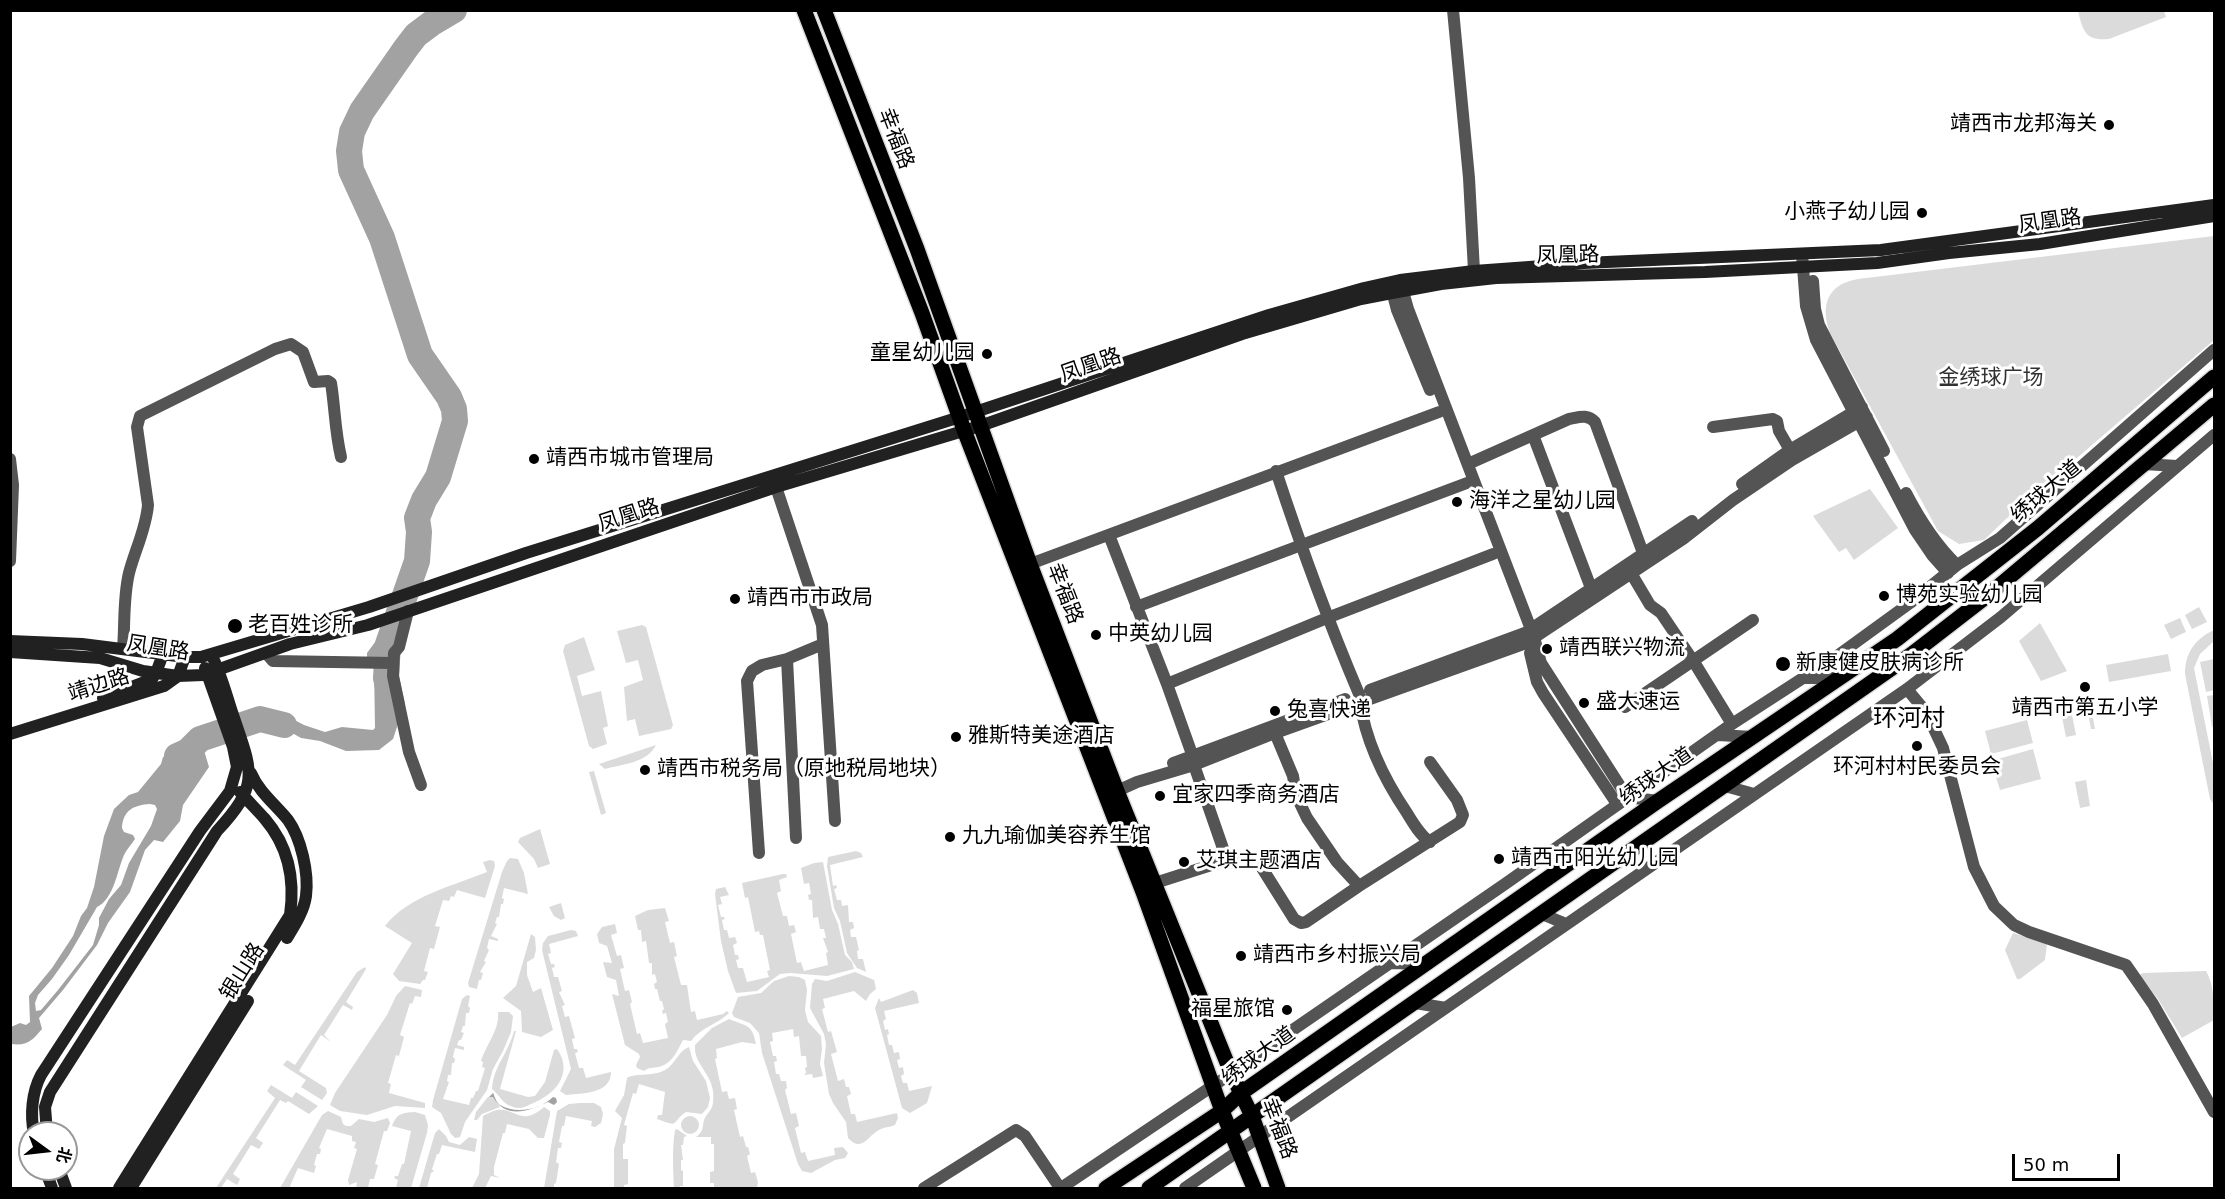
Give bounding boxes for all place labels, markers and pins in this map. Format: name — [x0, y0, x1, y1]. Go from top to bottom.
place label: 靖西市龙邦海关 — [1950, 112, 2097, 138]
marker: 靖西市龙邦海关 — [2102, 118, 2116, 132]
place label: 小燕子幼儿园 — [1784, 200, 1910, 226]
marker: 小燕子幼儿园 — [1915, 206, 1929, 220]
place label: 童星幼儿园 — [870, 341, 975, 367]
marker: 童星幼儿园 — [980, 347, 994, 361]
place label: 靖西市城市管理局 — [546, 446, 714, 472]
marker: 靖西市城市管理局 — [527, 452, 541, 466]
place label: 海洋之星幼儿园 — [1469, 489, 1616, 515]
marker: 海洋之星幼儿园 — [1450, 495, 1464, 509]
place label: 博苑实验幼儿园 — [1896, 583, 2043, 609]
place label: 靖西市市政局 — [747, 586, 873, 612]
marker: 博苑实验幼儿园 — [1877, 589, 1891, 603]
marker: 靖西市市政局 — [728, 592, 742, 606]
place label: 老百姓诊所 — [248, 613, 353, 639]
marker: 老百姓诊所 — [226, 617, 244, 635]
place label: 中英幼儿园 — [1108, 622, 1213, 648]
marker: 中英幼儿园 — [1089, 628, 1103, 642]
place label: 靖西联兴物流 — [1559, 636, 1685, 662]
marker: 靖西联兴物流 — [1540, 642, 1554, 656]
place label: 新康健皮肤病诊所 — [1796, 651, 1964, 677]
marker: 新康健皮肤病诊所 — [1774, 655, 1792, 673]
marker: 靖西市第五小学 — [2078, 680, 2092, 694]
place label: 盛大速运 — [1596, 690, 1680, 716]
marker: 盛大速运 — [1577, 696, 1591, 710]
place label: 靖西市第五小学 — [2012, 696, 2158, 722]
place label: 兔喜快递 — [1287, 698, 1371, 724]
marker: 兔喜快递 — [1268, 704, 1282, 718]
place label: 雅斯特美途酒店 — [968, 724, 1115, 750]
marker: 雅斯特美途酒店 — [949, 730, 963, 744]
marker: 环河村村民委员会 — [1910, 739, 1924, 753]
place label: 环河村村民委员会 — [1833, 755, 2001, 781]
place label: 靖西市税务局（原地税局地块） — [657, 757, 951, 783]
marker: 靖西市税务局（原地税局地块） — [638, 763, 652, 777]
place label: 宜家四季商务酒店 — [1172, 783, 1340, 809]
marker: 宜家四季商务酒店 — [1153, 789, 1167, 803]
place label: 九九瑜伽美容养生馆 — [962, 824, 1151, 850]
marker: 九九瑜伽美容养生馆 — [943, 830, 957, 844]
place label: 靖西市阳光幼儿园 — [1511, 846, 1679, 872]
place label: 艾琪主题酒店 — [1196, 849, 1322, 875]
marker: 靖西市阳光幼儿园 — [1492, 852, 1506, 866]
marker: 艾琪主题酒店 — [1177, 855, 1191, 869]
place label: 靖西市乡村振兴局 — [1253, 943, 1421, 969]
marker: 靖西市乡村振兴局 — [1234, 949, 1248, 963]
place label: 福星旅馆 — [1191, 997, 1275, 1023]
marker: 福星旅馆 — [1280, 1003, 1294, 1017]

